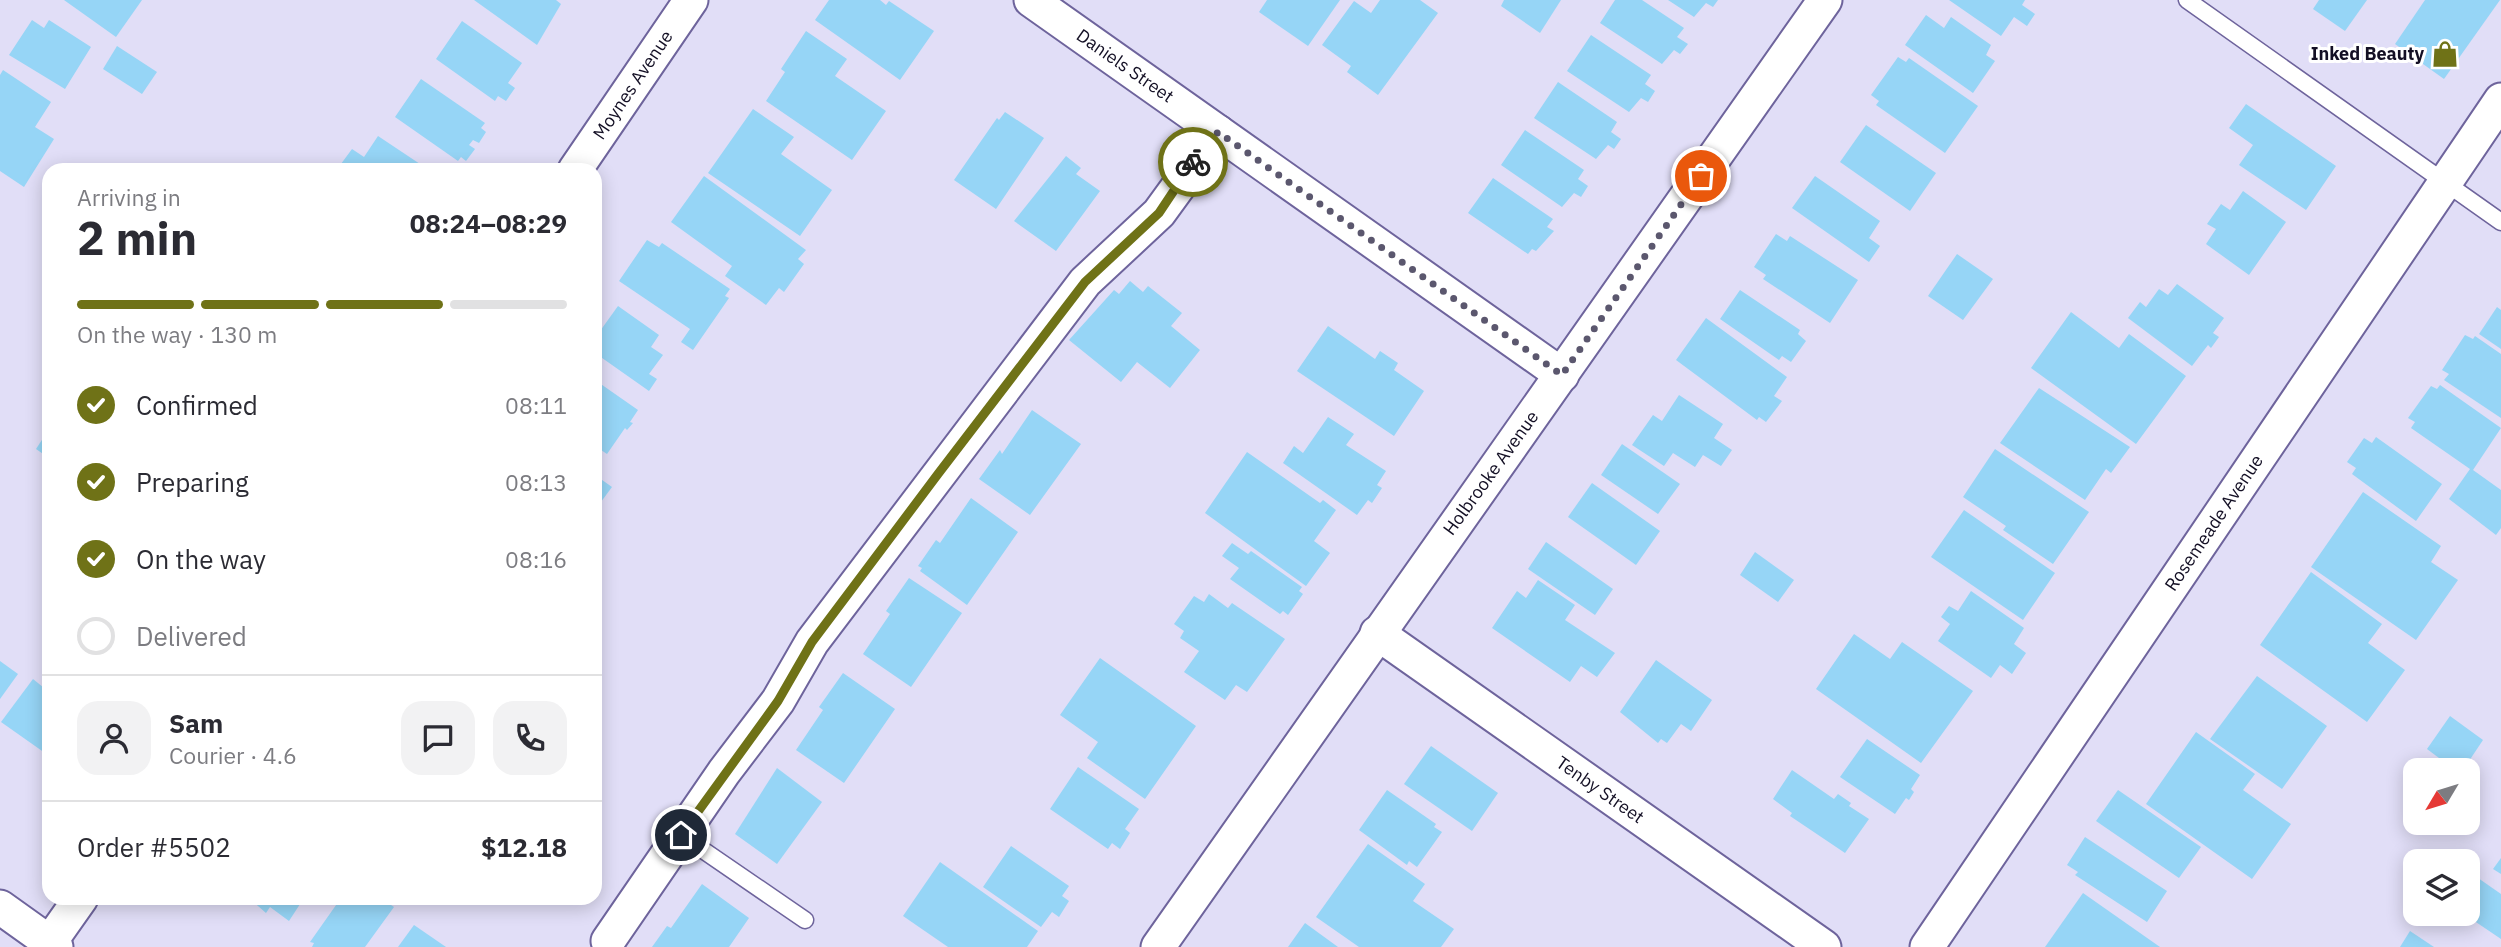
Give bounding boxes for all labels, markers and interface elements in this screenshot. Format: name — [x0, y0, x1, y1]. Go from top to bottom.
street label: Daniels Street — [1072, 24, 1178, 108]
street label: Moynes Avenue — [588, 26, 678, 144]
shop icon: Inked Beauty — [2430, 39, 2460, 69]
place label: Inked Beauty — [2311, 42, 2424, 65]
courier — [1158, 127, 1228, 197]
icon: bike — [1174, 143, 1212, 181]
pin — [1671, 146, 1731, 206]
icon: bag — [1682, 157, 1720, 195]
text: Arriving in — [77, 182, 181, 212]
text: 08:24–08:29 — [410, 206, 567, 240]
text: 2 min — [77, 208, 197, 268]
text: On the way · 130 m — [77, 319, 277, 349]
icon: check — [77, 386, 115, 424]
text: Confirmed — [136, 388, 258, 422]
text: 08:11 — [505, 390, 567, 420]
street label: Holbrooke Avenue — [1438, 406, 1544, 539]
street label: Rosemeade Avenue — [2159, 450, 2268, 595]
icon: check — [77, 463, 115, 501]
text: Preparing — [136, 465, 249, 499]
text: 08:13 — [505, 467, 567, 497]
icon: check — [77, 540, 115, 578]
text: On the way — [136, 542, 266, 576]
text: 08:16 — [505, 544, 567, 574]
text: Delivered — [136, 619, 247, 653]
button: person — [77, 701, 151, 775]
button: chat — [401, 701, 475, 775]
button: phone — [493, 701, 567, 775]
text: Sam — [169, 706, 223, 740]
text: Courier · 4.6 — [169, 740, 297, 770]
street label: Tenby Street — [1552, 751, 1649, 828]
north arrow — [2403, 758, 2480, 835]
map controls — [2403, 758, 2480, 926]
pin — [651, 805, 711, 865]
icon: home — [662, 816, 700, 854]
text: Order #5502 — [77, 830, 231, 864]
text: $12.18 — [481, 830, 567, 864]
button: layers — [2403, 849, 2480, 926]

